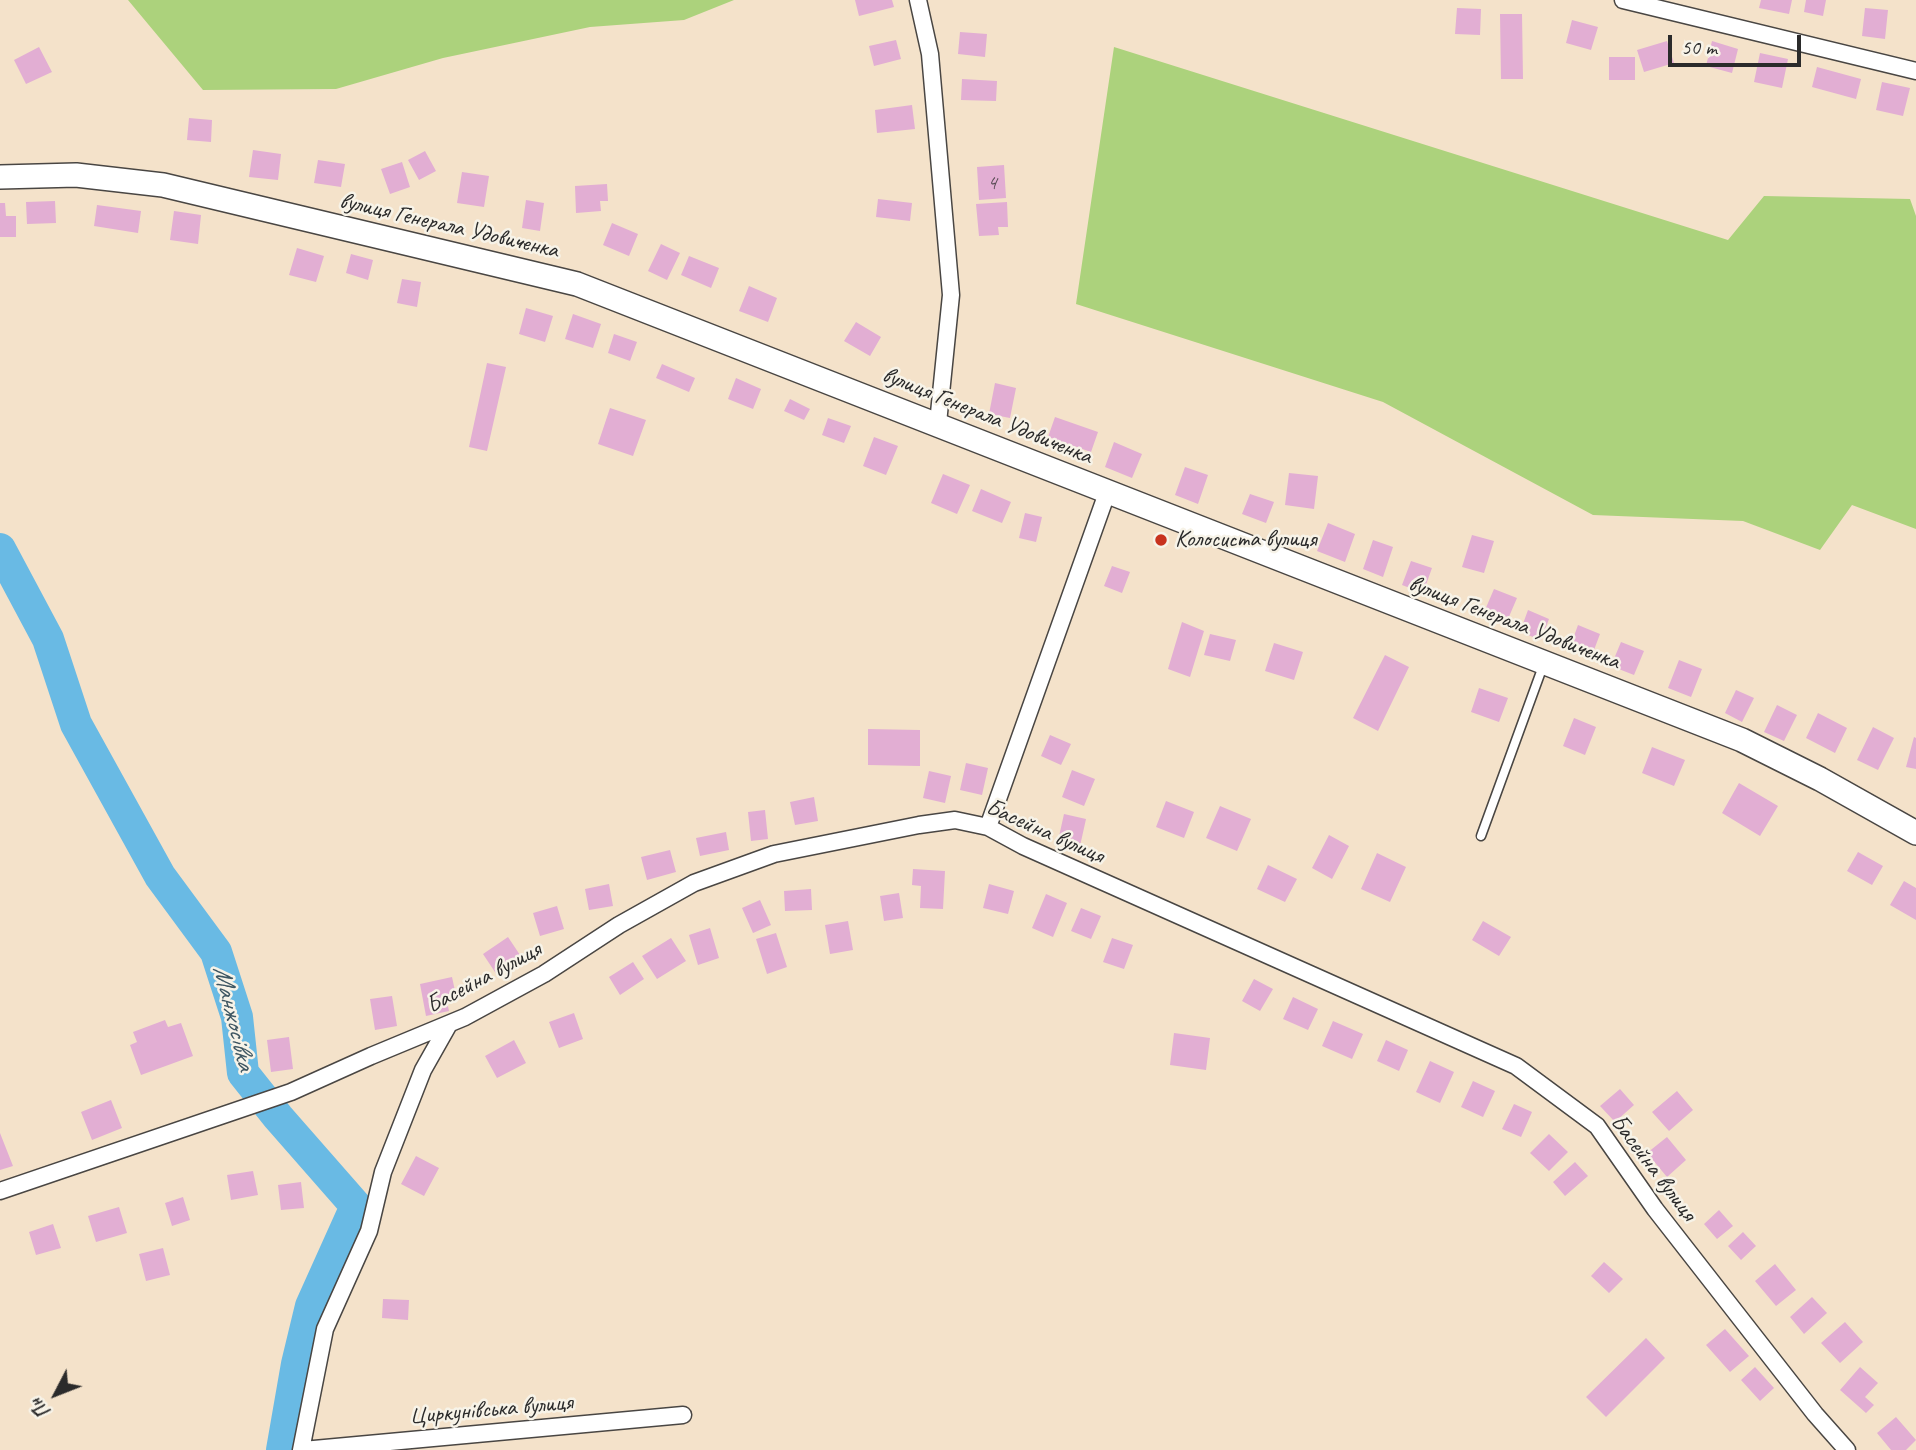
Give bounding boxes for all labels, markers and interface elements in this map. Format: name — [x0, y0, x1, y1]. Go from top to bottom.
scale bar — [1671, 21, 1804, 65]
text: 50 m — [1681, 34, 1717, 60]
house number: 4 — [987, 170, 997, 196]
street label: вулиця Генерала Удовиченка — [337, 187, 561, 265]
street label: вулиця Генерала Удовиченка — [878, 361, 1096, 471]
place label: Колосиста вулиця — [1175, 526, 1316, 554]
marker: Колосиста вулиця — [1153, 532, 1169, 548]
street label: вулиця Генерала Удовиченка — [1404, 569, 1624, 677]
street label: Басейна вулиця — [982, 793, 1108, 871]
street label: Басейна вулиця — [422, 936, 546, 1020]
water label: Манжосівка — [205, 963, 261, 1073]
street label: Басейна вулиця — [1604, 1109, 1702, 1227]
north arrow — [21, 1359, 91, 1429]
street label: Циркунівська вулиця — [408, 1389, 574, 1431]
text: Пн — [25, 1393, 56, 1423]

